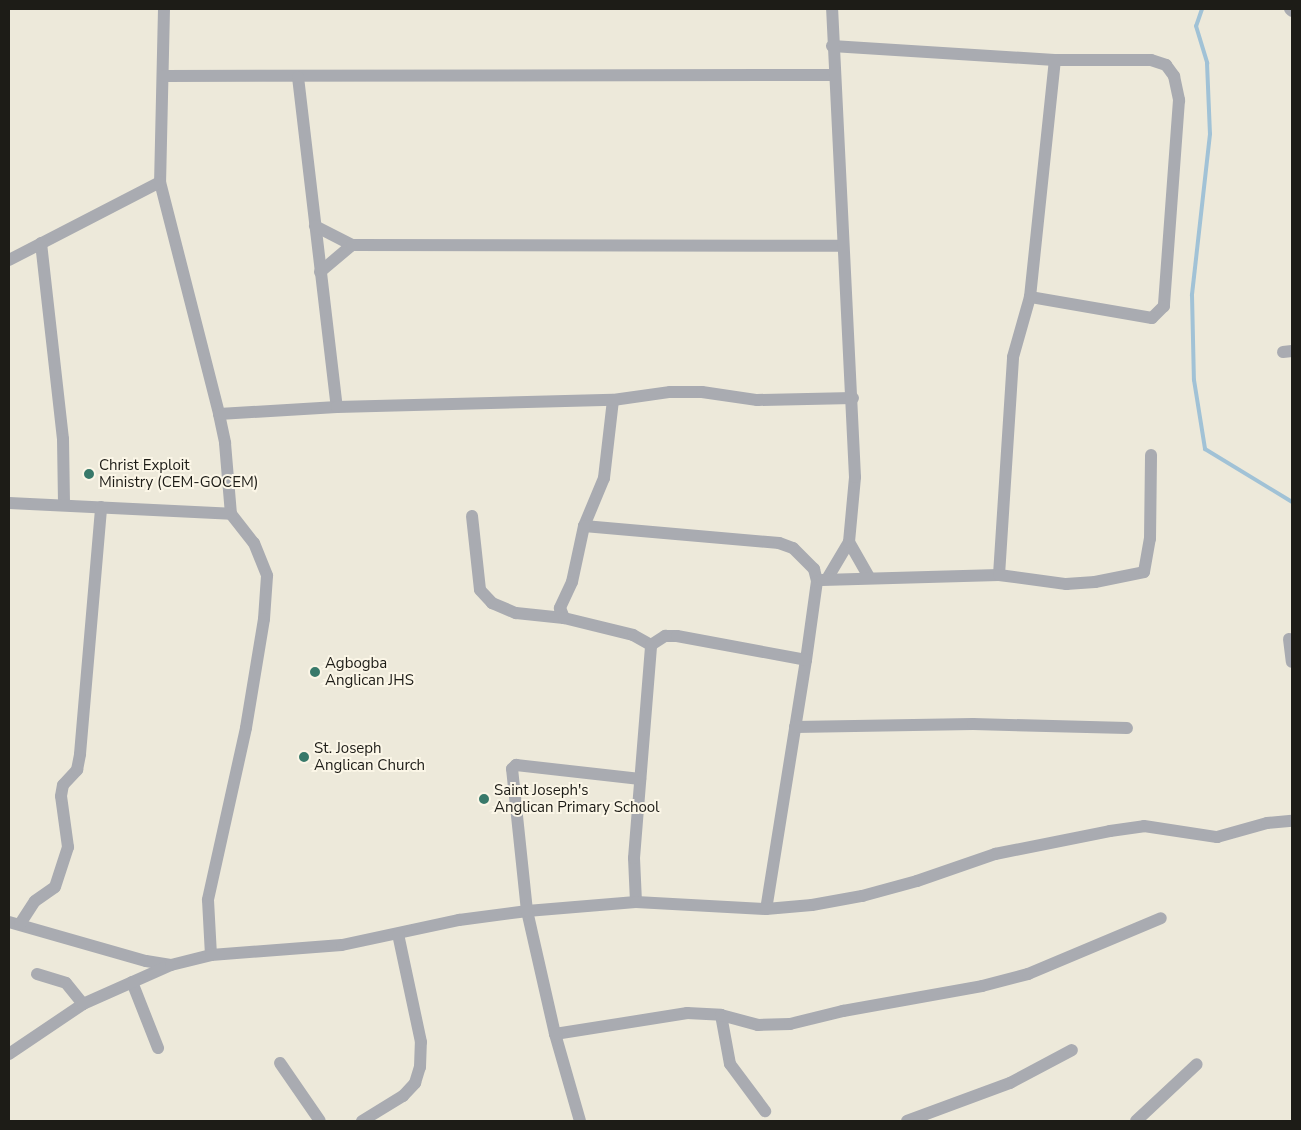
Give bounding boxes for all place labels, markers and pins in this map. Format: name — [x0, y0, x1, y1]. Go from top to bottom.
place label: Christ Exploit Ministry (CEM-GOCEM) — [99, 456, 259, 491]
marker: Christ Exploit Ministry (CEM-GOCEM) — [83, 468, 95, 480]
place label: Agbogba Anglican JHS — [325, 654, 414, 689]
marker: Agbogba Anglican JHS — [309, 666, 321, 678]
place label: St. Joseph Anglican Church — [314, 739, 425, 774]
marker: St. Joseph Anglican Church — [298, 751, 310, 763]
place label: Saint Joseph's Anglican Primary School — [494, 781, 660, 816]
marker: Saint Joseph's Anglican Primary School — [478, 793, 490, 805]

